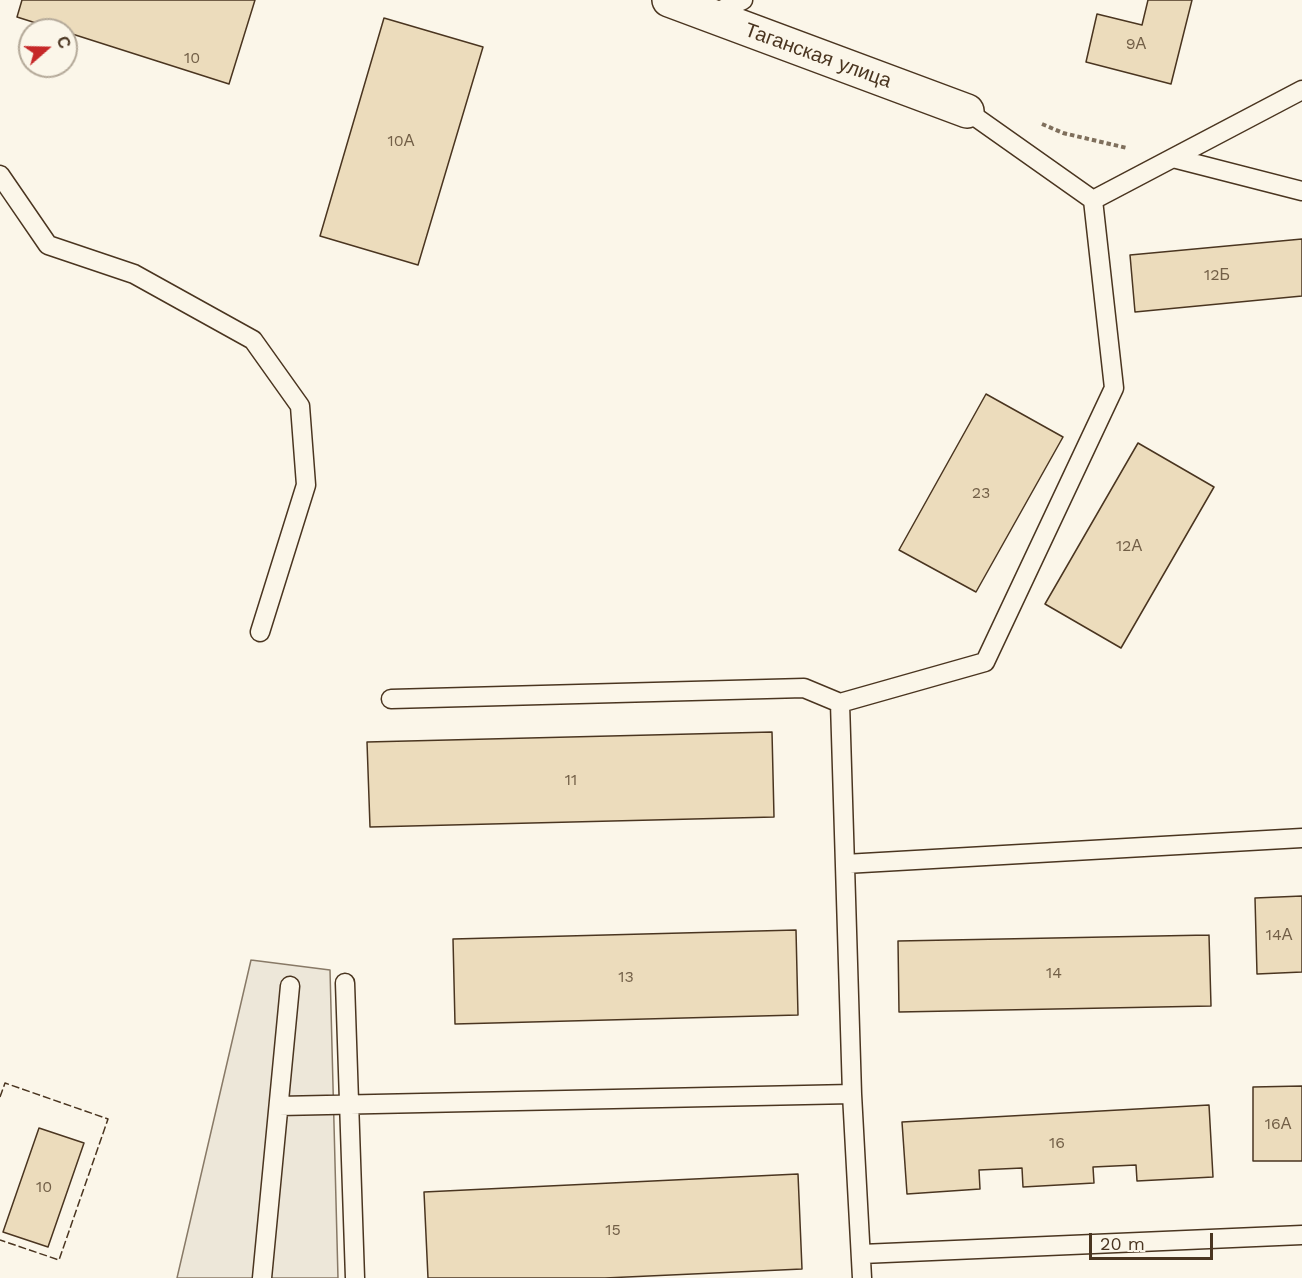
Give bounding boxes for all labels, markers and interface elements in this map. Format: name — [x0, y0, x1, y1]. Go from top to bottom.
north arrow — [18, 18, 78, 78]
street label: Таганская улица — [741, 18, 895, 94]
text: С — [53, 34, 74, 51]
house number: 9А — [1126, 34, 1146, 54]
house number: 10 — [184, 48, 200, 68]
house number: 10А — [388, 131, 414, 151]
house number: 12Б — [1204, 265, 1230, 285]
house number: 23 — [972, 483, 990, 503]
house number: 12А — [1116, 536, 1142, 556]
house number: 11 — [565, 770, 577, 790]
house number: 14А — [1266, 925, 1292, 945]
house number: 14 — [1046, 963, 1062, 983]
house number: 13 — [618, 967, 634, 987]
house number: 16А — [1265, 1114, 1291, 1134]
house number: 16 — [1049, 1133, 1065, 1153]
house number: 10 — [36, 1177, 52, 1197]
house number: 15 — [605, 1220, 621, 1240]
scale bar — [1092, 1221, 1216, 1259]
text: 20 m — [1100, 1233, 1145, 1254]

